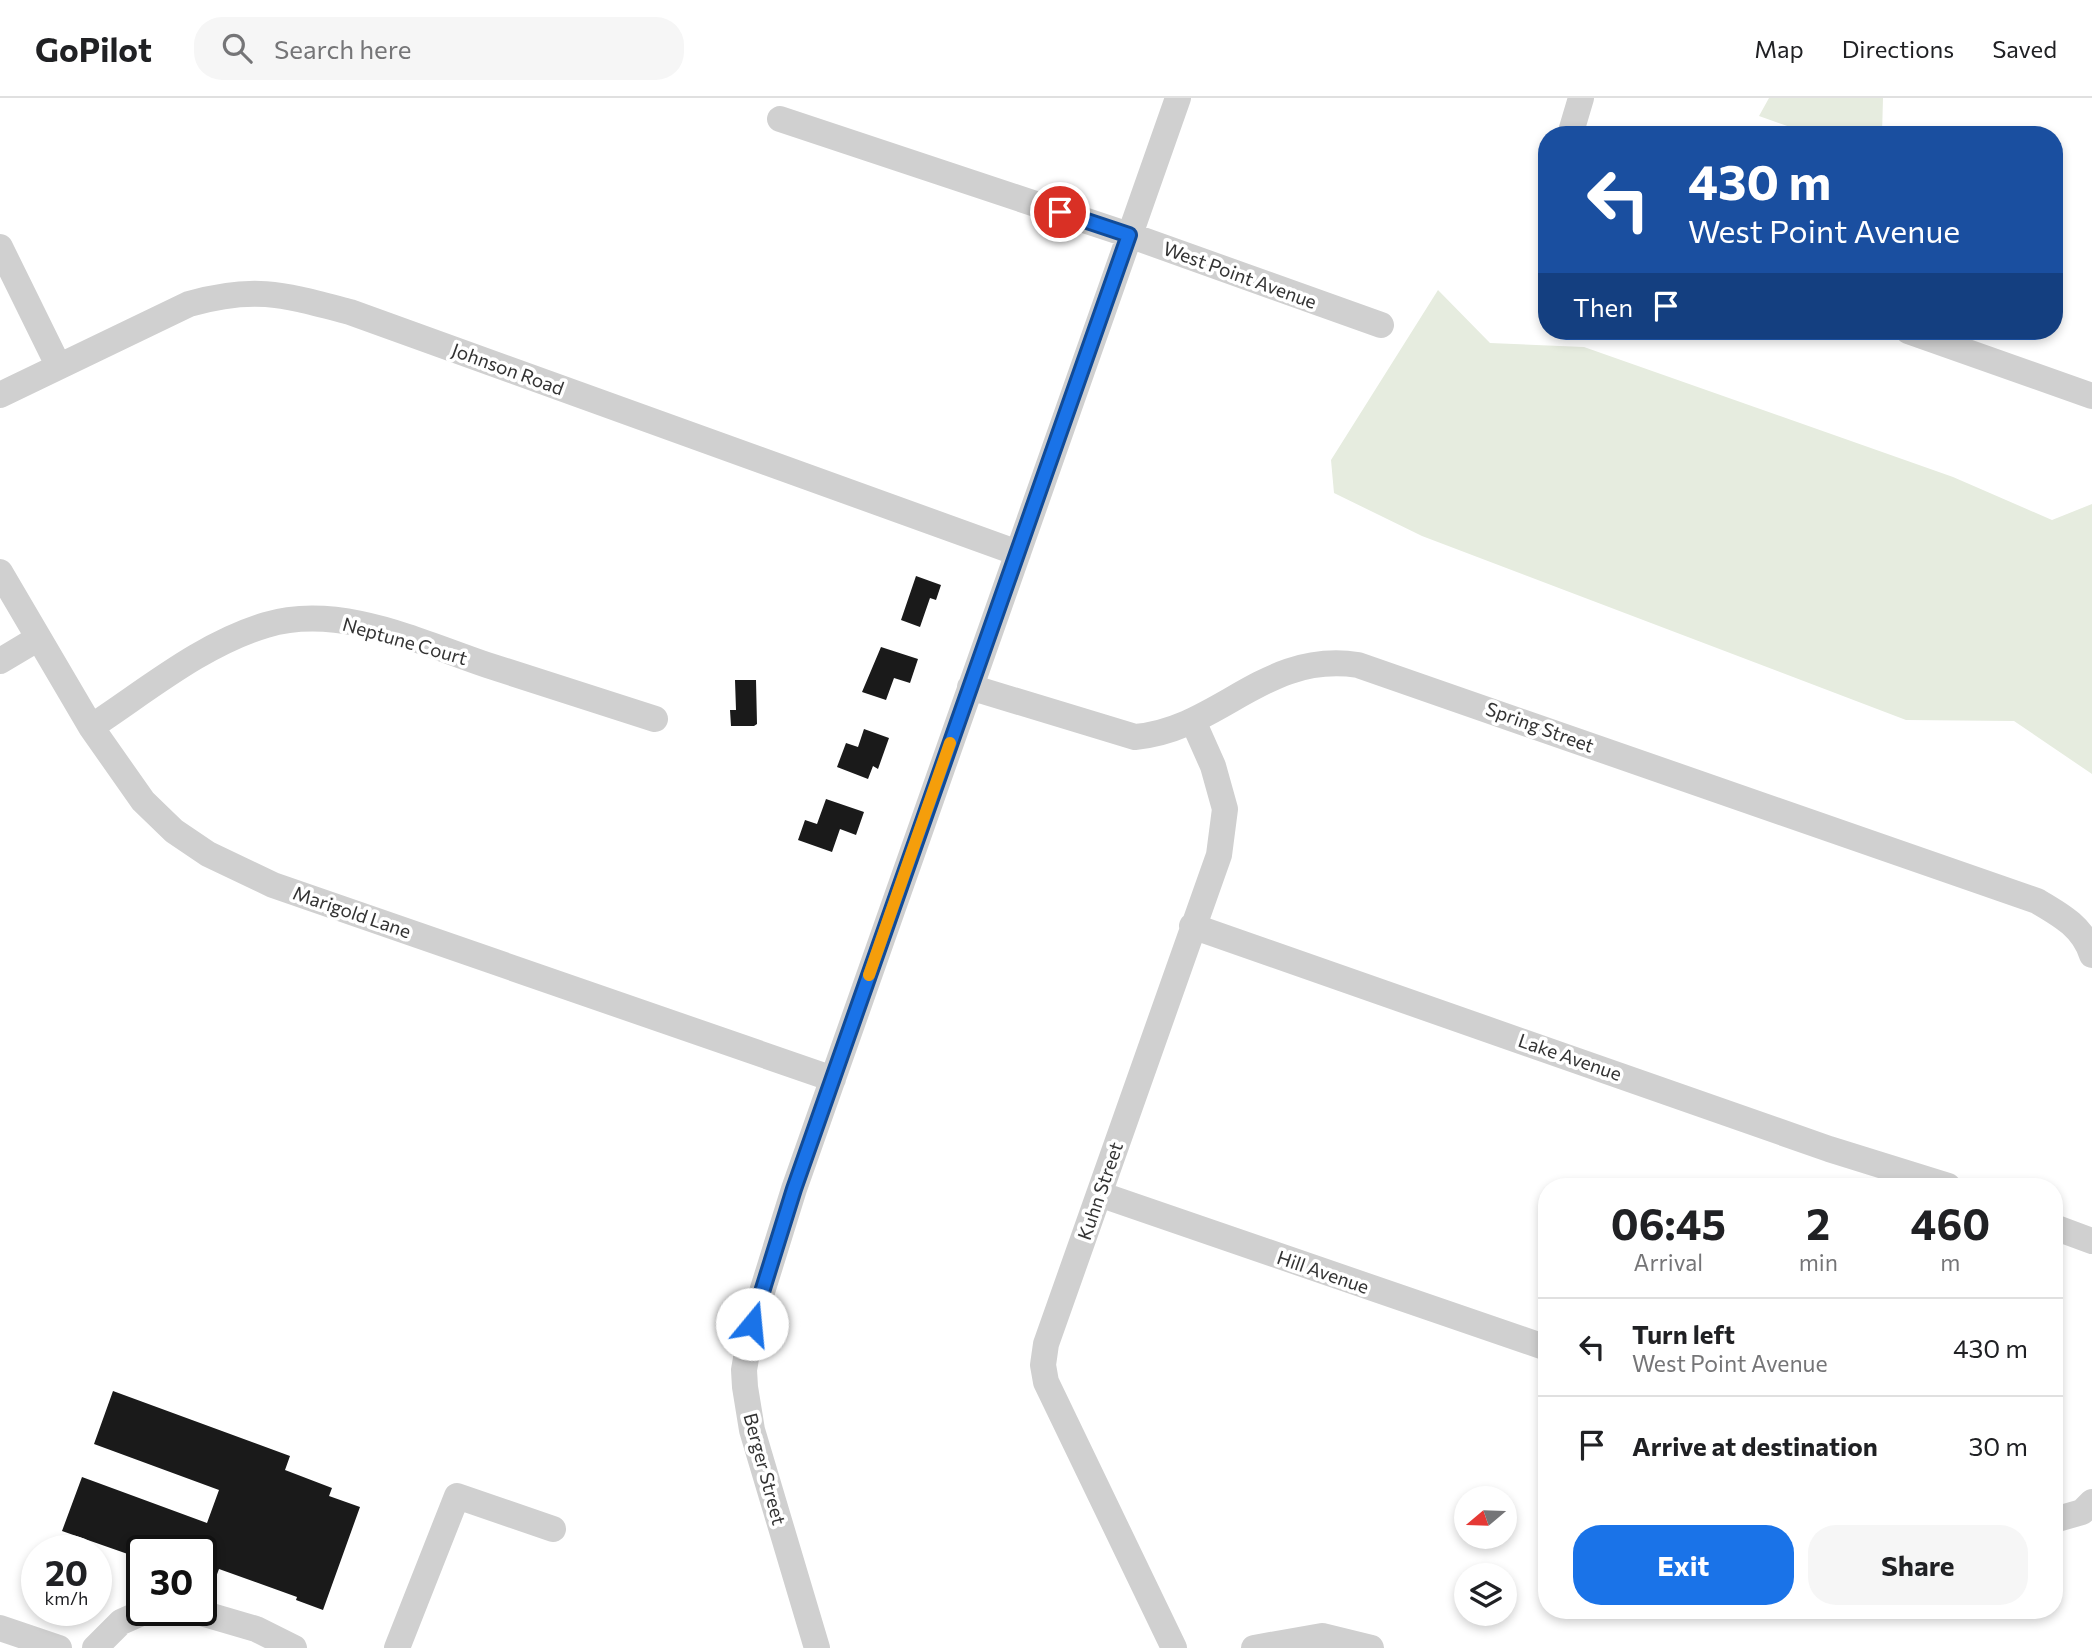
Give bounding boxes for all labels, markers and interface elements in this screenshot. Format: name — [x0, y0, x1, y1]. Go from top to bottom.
search box — [194, 17, 684, 80]
text: GoPilot — [35, 28, 152, 69]
icon: search — [218, 29, 256, 67]
text: Search here — [274, 33, 411, 64]
text: Map — [1754, 34, 1804, 63]
text: Directions — [1842, 34, 1954, 63]
text: Saved — [1992, 34, 2057, 63]
text: 430 m — [1688, 150, 1831, 210]
icon: left — [1573, 154, 1664, 245]
pin — [1030, 182, 1090, 242]
icon: arrive — [1041, 193, 1079, 231]
text: West Point Avenue — [1688, 210, 1960, 250]
street label: West Point Avenue — [1160, 236, 1320, 313]
icon: arrive — [1647, 287, 1685, 325]
text: Then — [1573, 291, 1633, 322]
street label: Johnson Road — [449, 338, 567, 399]
street label: Neptune Court — [340, 612, 470, 669]
street label: Spring Street — [1483, 696, 1598, 757]
street label: Marigold Lane — [290, 881, 414, 942]
street label: Lake Avenue — [1516, 1028, 1625, 1085]
street label: Kuhn Street — [1072, 1139, 1127, 1243]
text: 06:45 — [1611, 1197, 1726, 1249]
text: 2 — [1806, 1197, 1830, 1249]
text: 460 — [1911, 1197, 1990, 1249]
street label: Hill Avenue — [1274, 1245, 1372, 1298]
text: Arrival — [1634, 1248, 1703, 1276]
text: min — [1799, 1248, 1838, 1276]
text: m — [1940, 1248, 1960, 1276]
position arrow — [715, 1287, 789, 1361]
text: Turn left — [1632, 1318, 1735, 1349]
icon: left — [1573, 1328, 1611, 1366]
text: 430 m — [1953, 1332, 2028, 1363]
text: West Point Avenue — [1632, 1349, 1828, 1377]
street label: Berger Street — [739, 1410, 792, 1528]
icon: arrive — [1573, 1426, 1611, 1464]
text: Arrive at destination — [1632, 1430, 1878, 1461]
text: 30 m — [1969, 1430, 2028, 1461]
north arrow — [1454, 1486, 1517, 1549]
map controls — [1454, 1486, 1517, 1626]
button: Exit — [1573, 1525, 1794, 1605]
button: Share — [1808, 1525, 2028, 1605]
speed limit sign: 30 — [126, 1535, 217, 1626]
text: 20 — [45, 1550, 88, 1593]
button: layers — [1454, 1563, 1517, 1626]
text: km/h — [45, 1587, 88, 1609]

